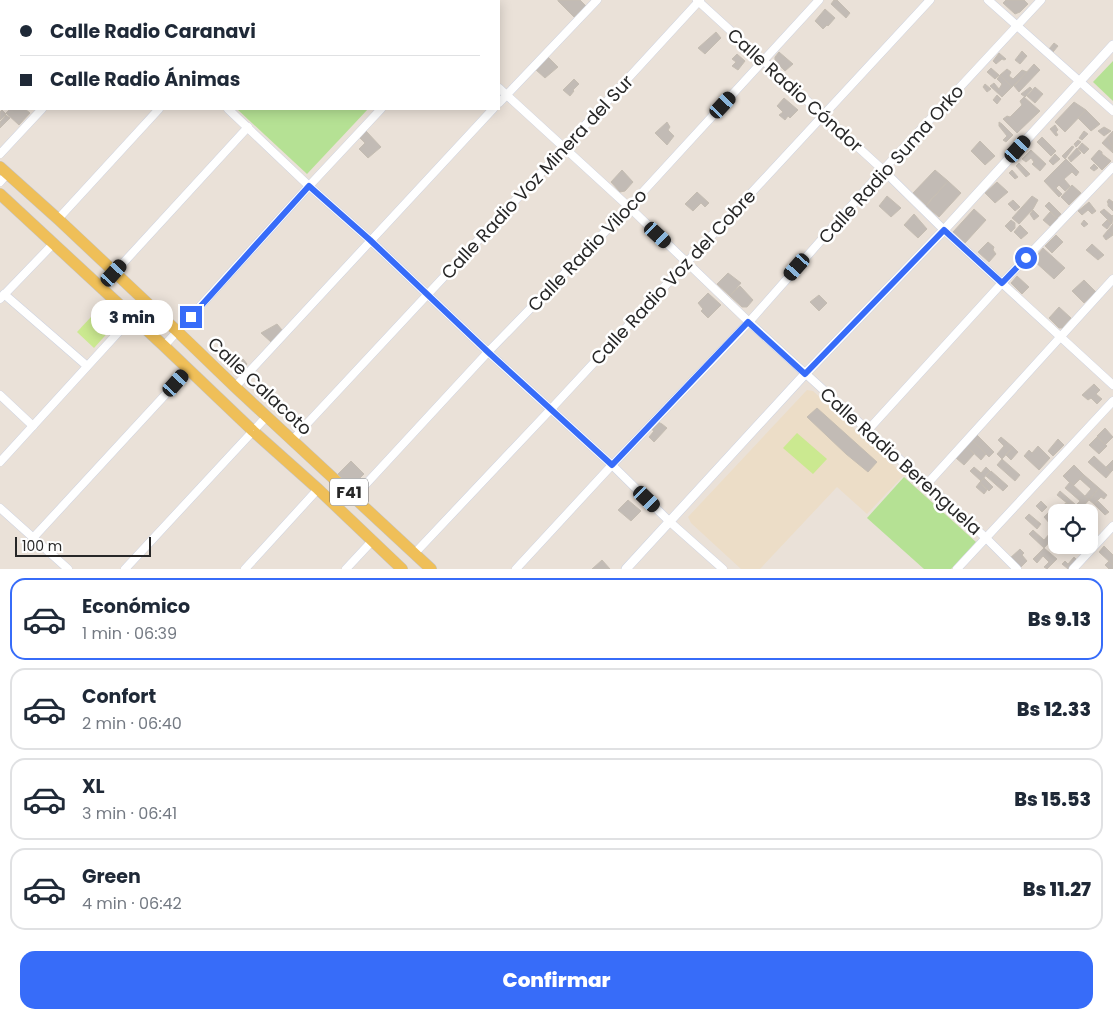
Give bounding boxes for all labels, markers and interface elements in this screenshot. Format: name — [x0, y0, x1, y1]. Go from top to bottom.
text: Calle Radio Caranavi — [50, 18, 256, 45]
street label: Calle Radio Cóndor — [722, 22, 868, 158]
text: Calle Radio Ánimas — [50, 66, 240, 93]
street label: Calle Radio Voz Minera del Sur — [435, 69, 639, 285]
street label: Calle Radio Suma Orko — [813, 79, 969, 249]
car — [707, 89, 738, 121]
car — [1002, 133, 1033, 165]
street label: Calle Radio Viloco — [522, 183, 652, 317]
street label: Calle Radio Voz del Cobre — [585, 184, 761, 370]
car — [641, 219, 674, 251]
route start — [1015, 247, 1037, 269]
car — [781, 251, 812, 283]
car — [98, 257, 129, 289]
callout: 3 min — [91, 300, 174, 334]
text: 3 min — [109, 306, 155, 329]
route end — [180, 306, 202, 328]
street label: Calle Calacoto — [202, 331, 318, 441]
car — [160, 367, 191, 399]
street label: Calle Radio Berenguela — [815, 381, 987, 541]
road number: F41 — [330, 478, 368, 506]
car — [630, 483, 663, 515]
map controls — [1048, 504, 1098, 554]
button: locate — [1048, 504, 1098, 554]
scale bar — [15, 534, 151, 557]
text: 100 m — [22, 536, 62, 556]
text: Económico — [82, 593, 190, 620]
icon: car — [22, 597, 67, 642]
text: Bs 9.13 — [1028, 606, 1091, 633]
text: 1 min · 06:39 — [82, 622, 177, 645]
text: Confort — [82, 683, 156, 710]
icon: car — [22, 687, 67, 732]
text: Bs 12.33 — [1017, 696, 1091, 723]
text: 2 min · 06:40 — [82, 712, 182, 735]
text: XL — [82, 773, 105, 800]
icon: car — [22, 777, 67, 822]
text: Bs 15.53 — [1014, 786, 1091, 813]
text: 3 min · 06:41 — [82, 802, 177, 825]
text: Green — [82, 863, 141, 890]
icon: car — [22, 867, 67, 912]
text: Bs 11.27 — [1023, 876, 1091, 903]
text: 4 min · 06:42 — [82, 892, 182, 915]
button: Confirmar — [20, 951, 1093, 1009]

